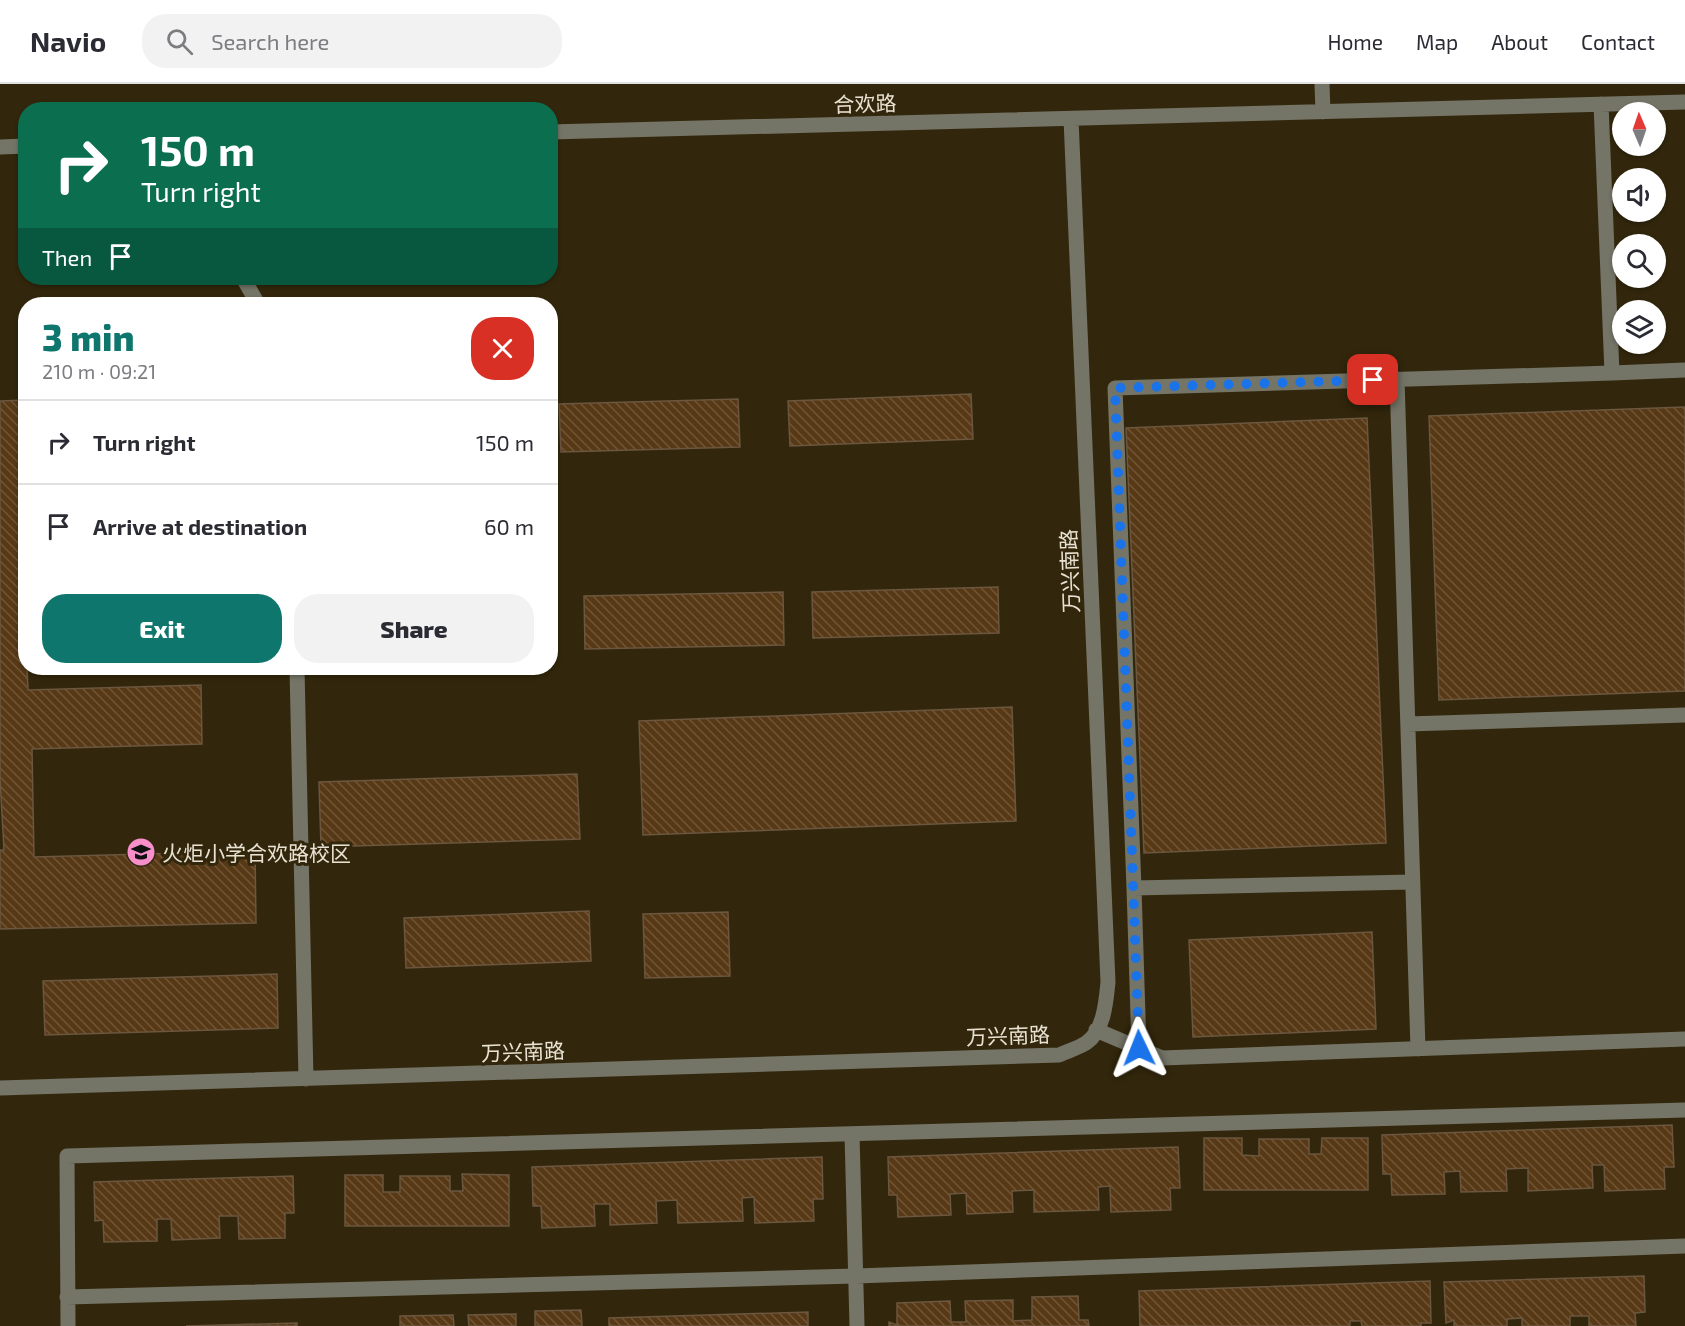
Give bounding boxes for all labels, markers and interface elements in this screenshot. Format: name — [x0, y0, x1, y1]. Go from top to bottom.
search box — [142, 14, 562, 68]
text: Navio — [30, 24, 106, 58]
icon: search — [163, 25, 196, 58]
text: Search here — [211, 28, 329, 54]
text: Home — [1327, 29, 1383, 54]
text: Map — [1416, 29, 1458, 54]
text: About — [1491, 29, 1548, 54]
text: Contact — [1581, 29, 1655, 54]
street label: 合欢路 — [833, 89, 897, 117]
north arrow — [1612, 102, 1666, 156]
map controls — [1612, 102, 1666, 354]
text: 150 m — [141, 124, 255, 174]
icon: right — [42, 126, 120, 204]
button: sound — [1612, 168, 1666, 222]
text: Turn right — [141, 175, 261, 207]
button: search — [1612, 234, 1666, 288]
icon: arrive — [104, 240, 137, 273]
text: Then — [42, 244, 92, 270]
button: layers — [1612, 300, 1666, 354]
text: 3 min — [42, 315, 135, 358]
button: close — [471, 317, 534, 380]
pin — [1347, 354, 1398, 405]
text: 210 m · 09:21 — [42, 359, 156, 383]
icon: arrive — [1356, 363, 1389, 396]
icon: right — [42, 426, 75, 459]
text: Turn right — [93, 429, 195, 455]
text: 150 m — [476, 429, 534, 455]
icon: arrive — [42, 510, 75, 543]
text: Arrive at destination — [93, 513, 307, 539]
text: 60 m — [484, 513, 534, 539]
street label: 万兴南路 — [1055, 529, 1083, 613]
button: Exit — [42, 594, 282, 663]
button: Share — [294, 594, 534, 663]
school or university icon: 火炬小学合欢路校区 — [125, 836, 157, 868]
place label: 火炬小学合欢路校区 — [162, 840, 351, 865]
position arrow — [1107, 1016, 1171, 1080]
street label: 万兴南路 — [966, 1021, 1050, 1049]
street label: 万兴南路 — [481, 1037, 565, 1065]

